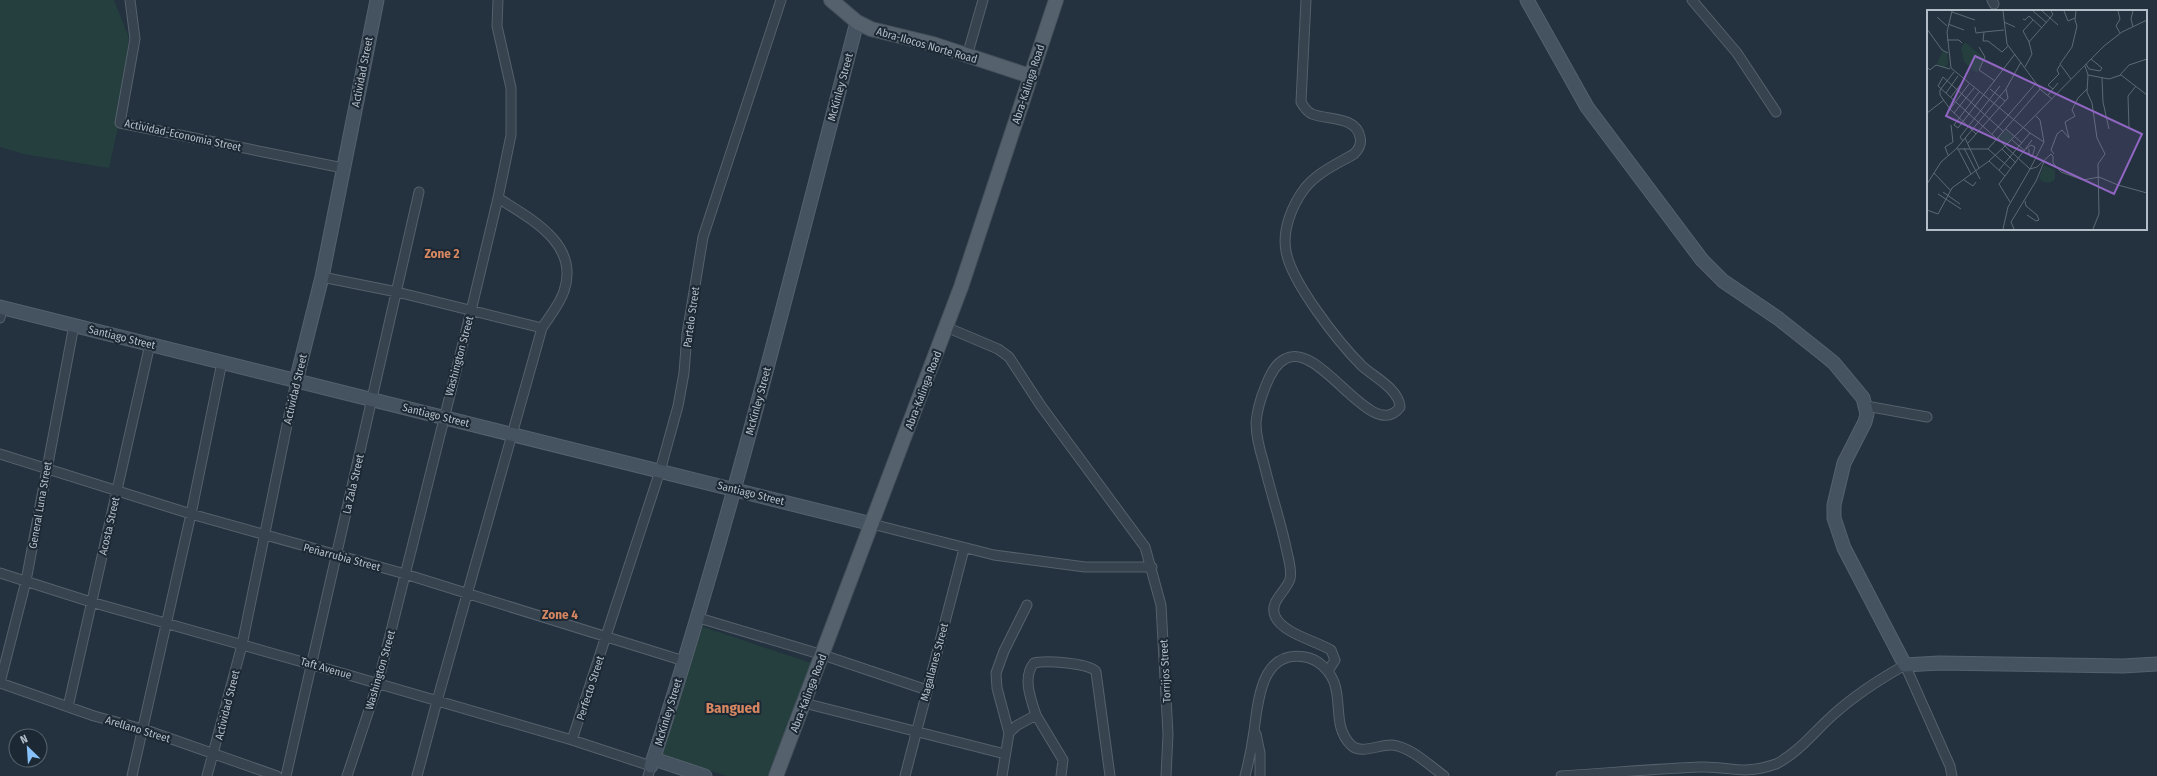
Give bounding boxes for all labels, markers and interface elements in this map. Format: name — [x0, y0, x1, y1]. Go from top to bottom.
inset map — [1927, 10, 2147, 230]
street label: Abra-Ilocos Norte Road — [875, 25, 979, 66]
street label: Actividad Street — [349, 35, 376, 108]
street label: Abra-Kalinga Road — [1010, 43, 1047, 125]
street label: McKinley Street — [825, 51, 856, 122]
street label: Actividad-Economia Street — [123, 117, 243, 154]
district label: Zone 2 — [424, 246, 460, 261]
street label: Partelo Street — [681, 285, 702, 348]
street label: Washington Street — [443, 314, 476, 397]
street label: Santiago Street — [87, 323, 157, 352]
street label: Abra-Kalinga Road — [903, 349, 944, 431]
street label: Actividad Street — [281, 353, 310, 425]
street label: McKinley Street — [743, 365, 774, 436]
street label: Santiago Street — [401, 401, 471, 430]
street label: La Zala Street — [340, 453, 367, 515]
street label: General Luna Street — [26, 460, 55, 550]
street label: Santiago Street — [716, 479, 786, 508]
street label: Acosta Street — [96, 495, 123, 556]
street label: Peñarrubia Street — [302, 541, 382, 574]
district label: Zone 4 — [542, 607, 578, 622]
street label: Magallanes Street — [918, 621, 951, 702]
street label: Washington Street — [363, 629, 398, 711]
street label: Torrijos Street — [1157, 638, 1174, 703]
street label: Abra-Kalinga Road — [788, 652, 829, 734]
street label: Perfecto Street — [574, 654, 607, 722]
street label: Taft Avenue — [299, 655, 353, 682]
street label: Actividad Street — [213, 669, 243, 741]
street label: McKinley Street — [652, 677, 685, 747]
district label: Bangued — [706, 699, 760, 717]
street label: Arellano Street — [104, 713, 172, 746]
north arrow — [8, 728, 48, 768]
text: N — [18, 732, 30, 747]

